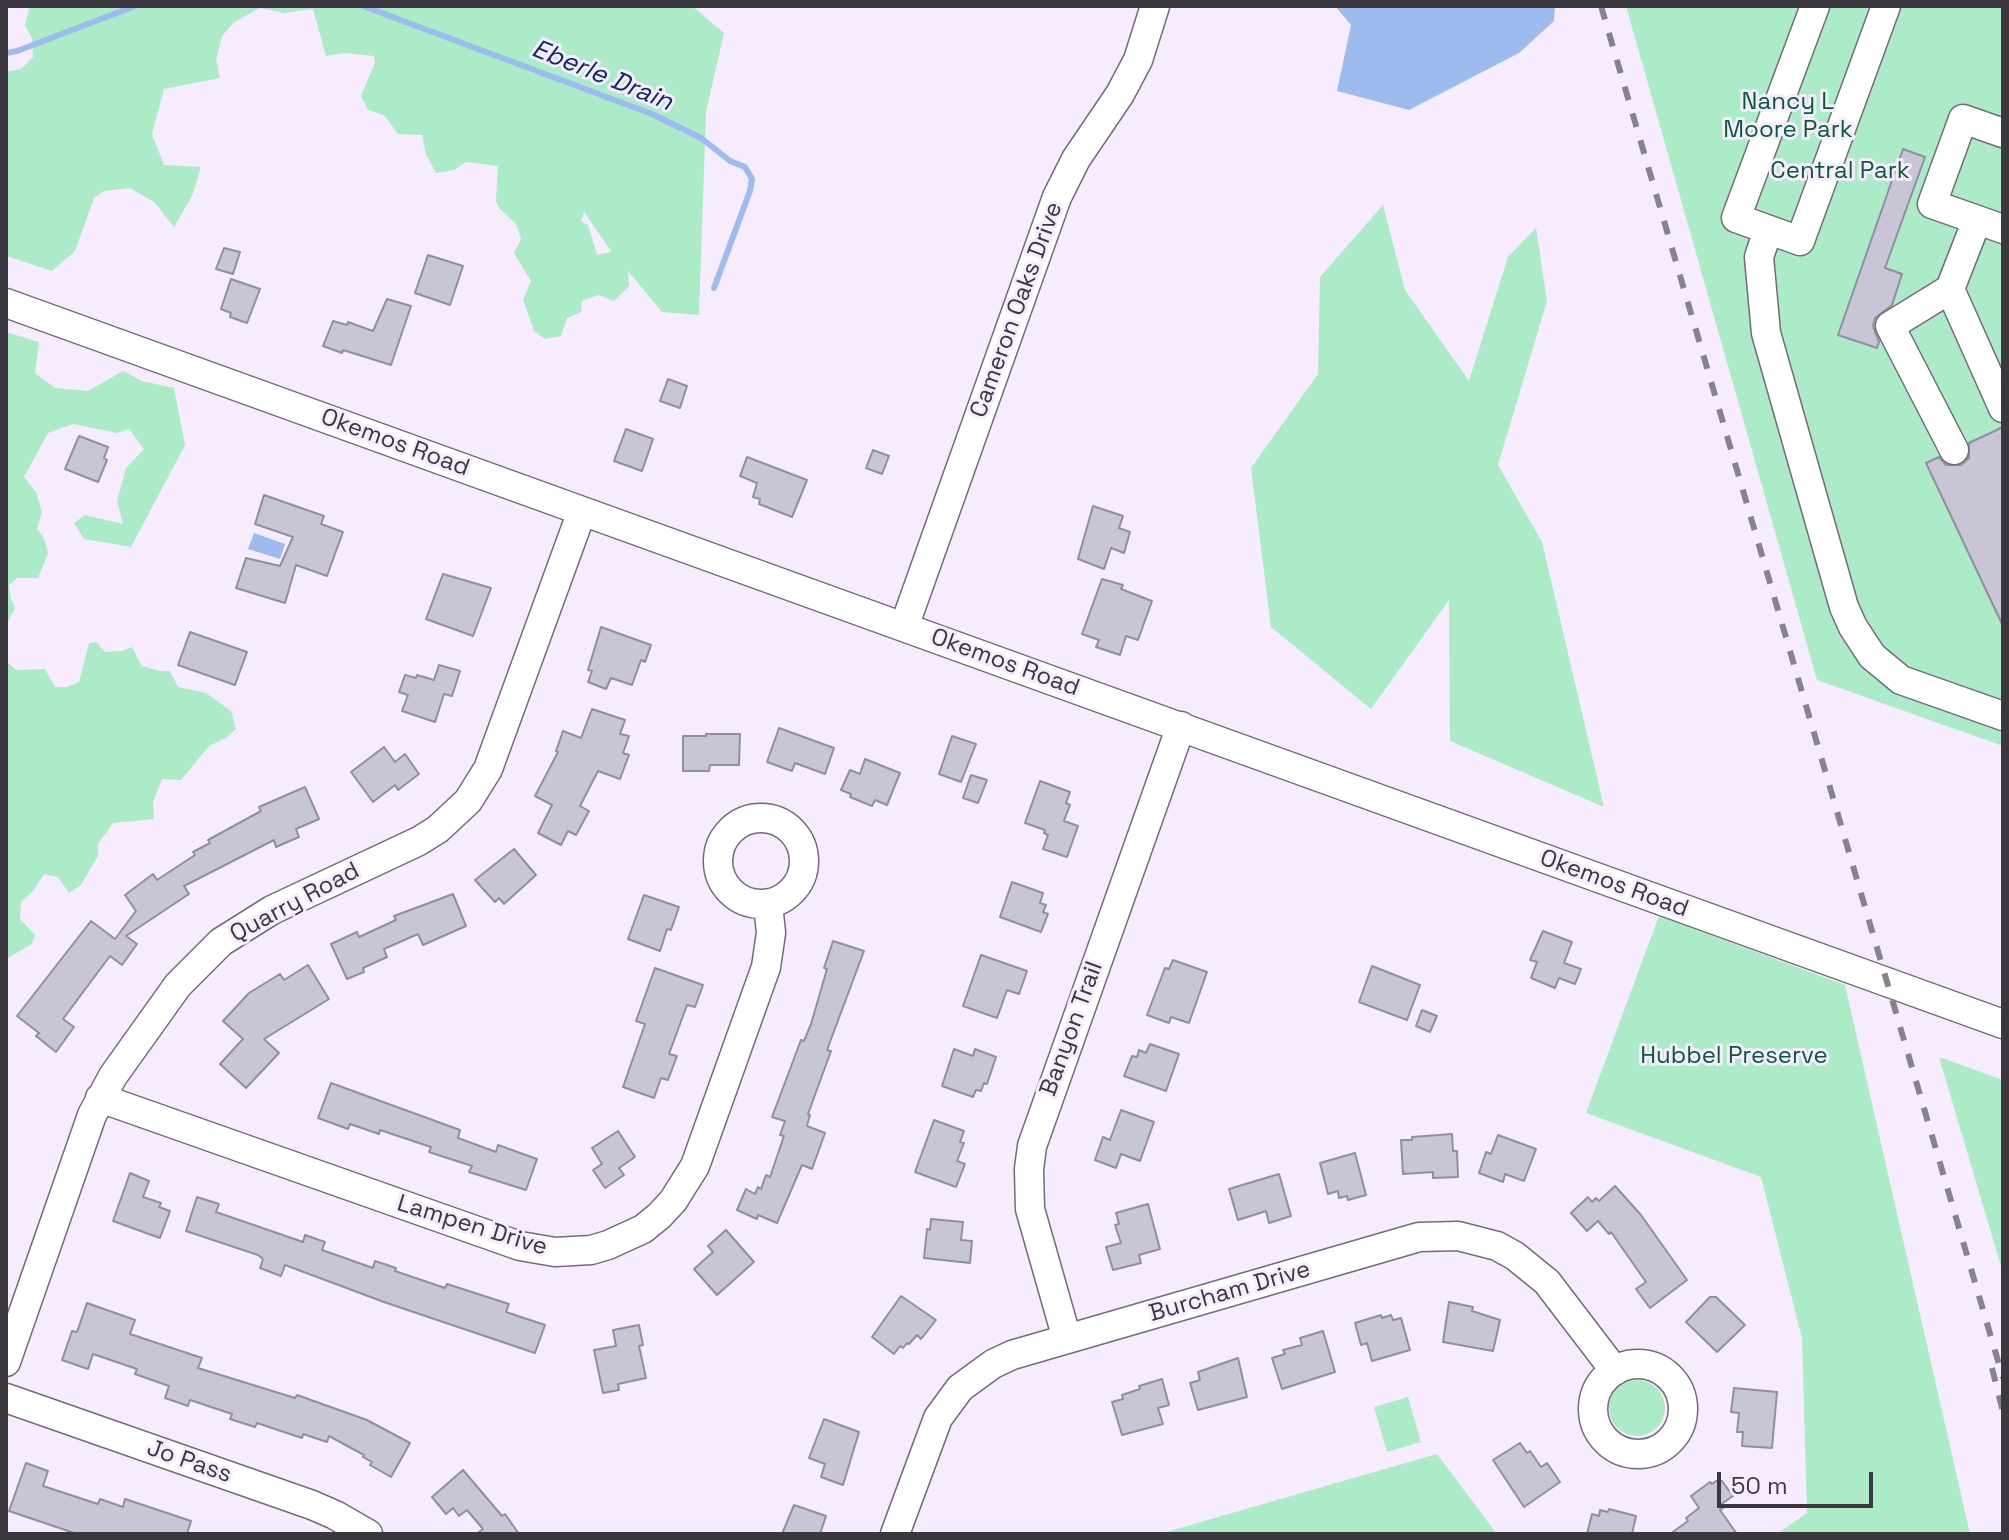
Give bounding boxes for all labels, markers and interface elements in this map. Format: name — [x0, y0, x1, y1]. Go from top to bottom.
water label: Eberle Drain — [527, 34, 677, 118]
park label: Nancy L Moore Park — [1723, 88, 1853, 144]
park label: Central Park — [1770, 157, 1910, 185]
street label: Cameron Oaks Drive — [965, 198, 1069, 422]
street label: Okemos Road — [317, 403, 473, 483]
street label: Okemos Road — [927, 623, 1083, 703]
street label: Okemos Road — [1536, 844, 1692, 924]
street label: Quarry Road — [225, 857, 365, 949]
street label: Banyon Trail — [1034, 958, 1110, 1100]
park label: Hubbel Preserve — [1640, 1042, 1828, 1070]
street label: Lampen Drive — [393, 1189, 551, 1263]
street label: Burcham Drive — [1146, 1255, 1314, 1329]
street label: Jo Pass — [143, 1434, 235, 1490]
scale bar — [1721, 1456, 1877, 1506]
text: 50 m — [1731, 1470, 1788, 1501]

